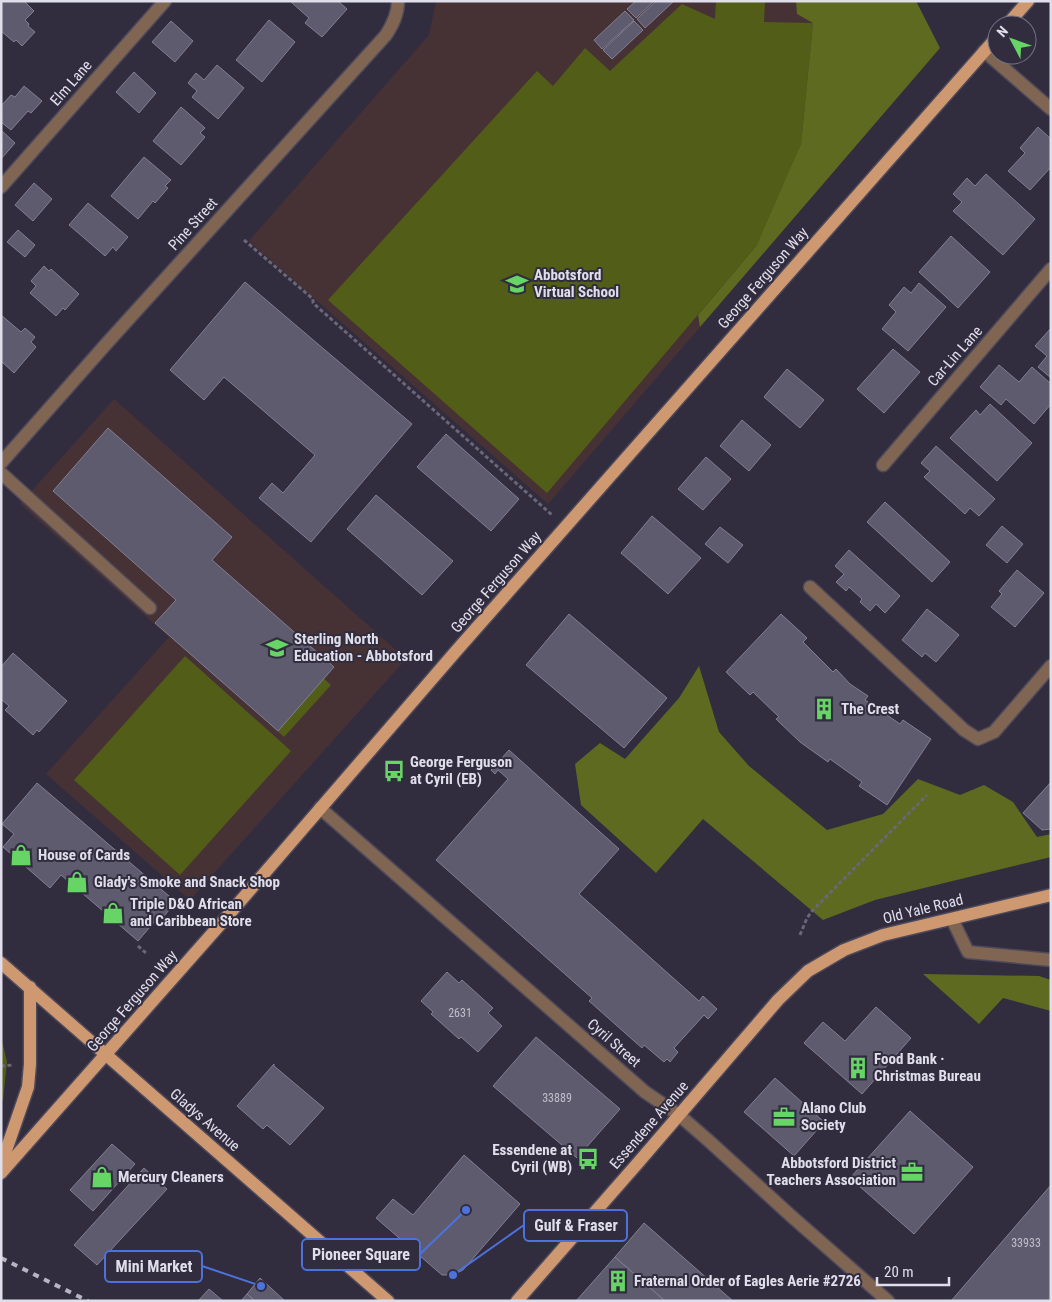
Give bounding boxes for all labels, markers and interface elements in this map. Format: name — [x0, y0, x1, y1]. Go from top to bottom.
north arrow — [987, 15, 1037, 65]
text: N — [993, 23, 1011, 40]
street label: Elm Lane — [46, 57, 96, 109]
street label: Pine Street — [165, 194, 221, 254]
street label: George Ferguson Way — [714, 224, 812, 332]
place label: Abbotsford Virtual School — [534, 266, 619, 301]
school or university icon: Abbotsford Virtual School — [504, 271, 530, 297]
street label: Car-Lin Lane — [924, 322, 986, 390]
street label: George Ferguson Way — [447, 528, 545, 636]
place label: Sterling North Education - Abbotsford — [294, 630, 433, 665]
school or university icon: Sterling North Education - Abbotsford — [264, 635, 290, 661]
building icon: The Crest — [811, 696, 837, 722]
place label: The Crest — [841, 700, 900, 718]
place label: George Ferguson at Cyril (EB) — [410, 753, 512, 788]
bus stop icon: George Ferguson at Cyril (EB) — [381, 758, 407, 784]
shop icon: House of Cards — [8, 842, 34, 868]
place label: House of Cards — [38, 846, 130, 864]
shop icon: Glady's Smoke and Snack Shop — [64, 869, 90, 895]
place label: Glady's Smoke and Snack Shop — [94, 873, 280, 891]
street label: Old Yale Road — [881, 890, 965, 928]
place label: Triple D&O African and Caribbean Store — [130, 895, 252, 930]
shop icon: Triple D&O African and Caribbean Store — [100, 900, 126, 926]
street label: George Ferguson Way — [83, 947, 181, 1055]
house number: 2631 — [448, 1006, 472, 1020]
street label: Cyril Street — [584, 1015, 644, 1071]
place label: Food Bank · Christmas Bureau — [874, 1050, 981, 1085]
building icon: Food Bank · Christmas Bureau — [845, 1055, 871, 1081]
street label: Essendene Avenue — [606, 1077, 692, 1173]
street label: Gladys Avenue — [166, 1085, 244, 1155]
house number: 33889 — [542, 1091, 572, 1105]
place label: Alano Club Society — [801, 1099, 866, 1134]
office icon: Alano Club Society — [771, 1104, 797, 1130]
place label: Essendene at Cyril (WB) — [492, 1141, 572, 1176]
bus stop icon: Essendene at Cyril (WB) — [575, 1146, 601, 1172]
place label: Abbotsford District Teachers Association — [767, 1154, 896, 1189]
office icon: Abbotsford District Teachers Association — [899, 1159, 925, 1185]
shop icon: Mercury Cleaners — [89, 1164, 115, 1190]
place label: Mercury Cleaners — [118, 1168, 224, 1186]
callout: Gulf & Fraser — [524, 1210, 627, 1241]
text: Gulf & Fraser — [534, 1216, 618, 1235]
house number: 33933 — [1011, 1236, 1041, 1250]
callout: Pioneer Square — [302, 1239, 420, 1270]
text: Pioneer Square — [312, 1245, 410, 1264]
callout: Mini Market — [105, 1251, 202, 1282]
scale bar — [877, 1254, 950, 1286]
text: Mini Market — [116, 1257, 192, 1276]
text: 20 m — [884, 1263, 914, 1281]
building icon: Fraternal Order of Eagles Aerie #2726 — [605, 1268, 631, 1294]
place label: Fraternal Order of Eagles Aerie #2726 — [634, 1272, 861, 1290]

